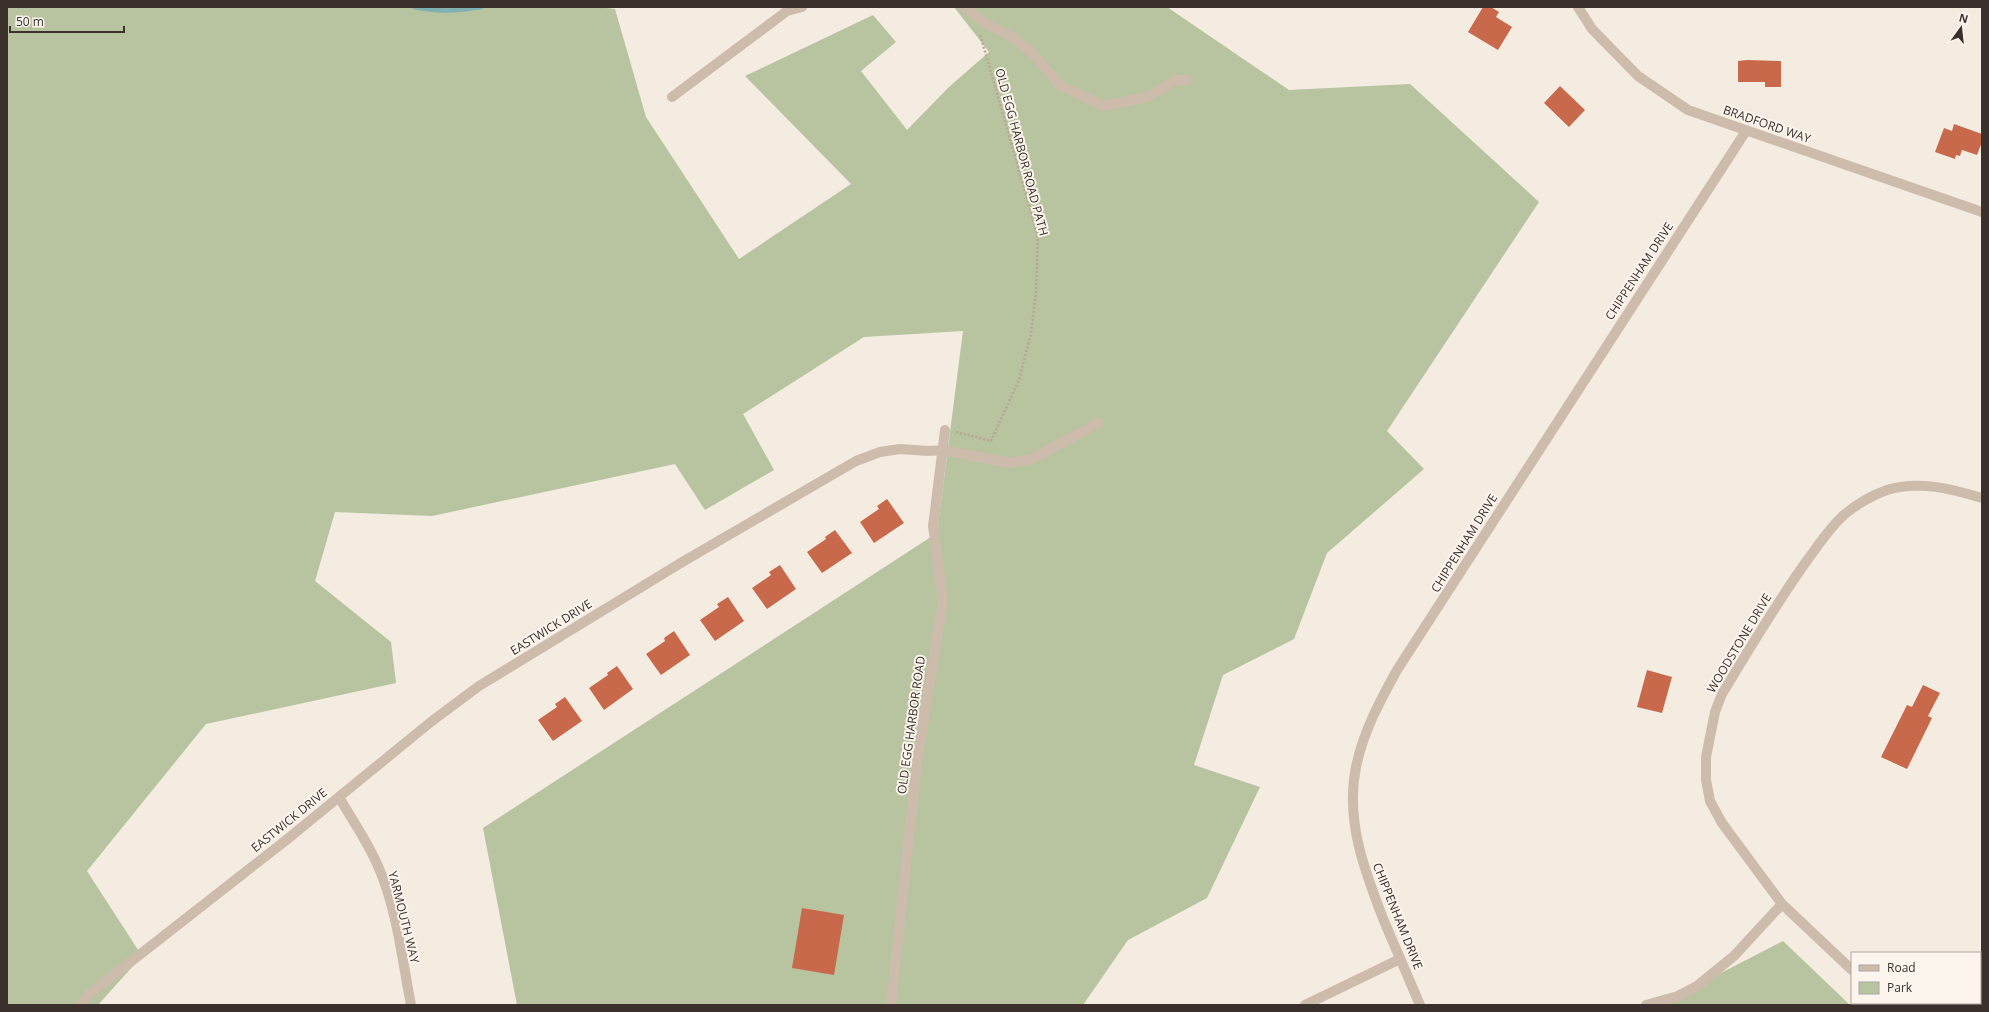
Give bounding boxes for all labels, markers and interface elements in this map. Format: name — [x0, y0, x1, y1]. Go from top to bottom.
scale bar — [10, 8, 124, 34]
north arrow — [1941, 8, 1981, 48]
text: N — [1957, 9, 1970, 26]
text: 50 m — [16, 13, 44, 30]
street label: OLD EGG HARBOR ROAD PATH — [991, 66, 1053, 238]
street label: BRADFORD WAY — [1721, 101, 1813, 147]
street label: CHIPPENHAM DRIVE — [1601, 219, 1677, 323]
street label: CHIPPENHAM DRIVE — [1427, 490, 1501, 596]
street label: WOODSTONE DRIVE — [1703, 590, 1775, 696]
street label: EASTWICK DRIVE — [507, 595, 595, 659]
street label: OLD EGG HARBOR ROAD — [893, 655, 929, 795]
street label: EASTWICK DRIVE — [247, 784, 331, 856]
street label: CHIPPENHAM DRIVE — [1369, 860, 1427, 972]
street label: YARMOUTH WAY — [384, 869, 424, 965]
legend — [1851, 952, 1981, 1004]
text: Road — [1887, 959, 1916, 976]
text: Park — [1887, 979, 1913, 996]

